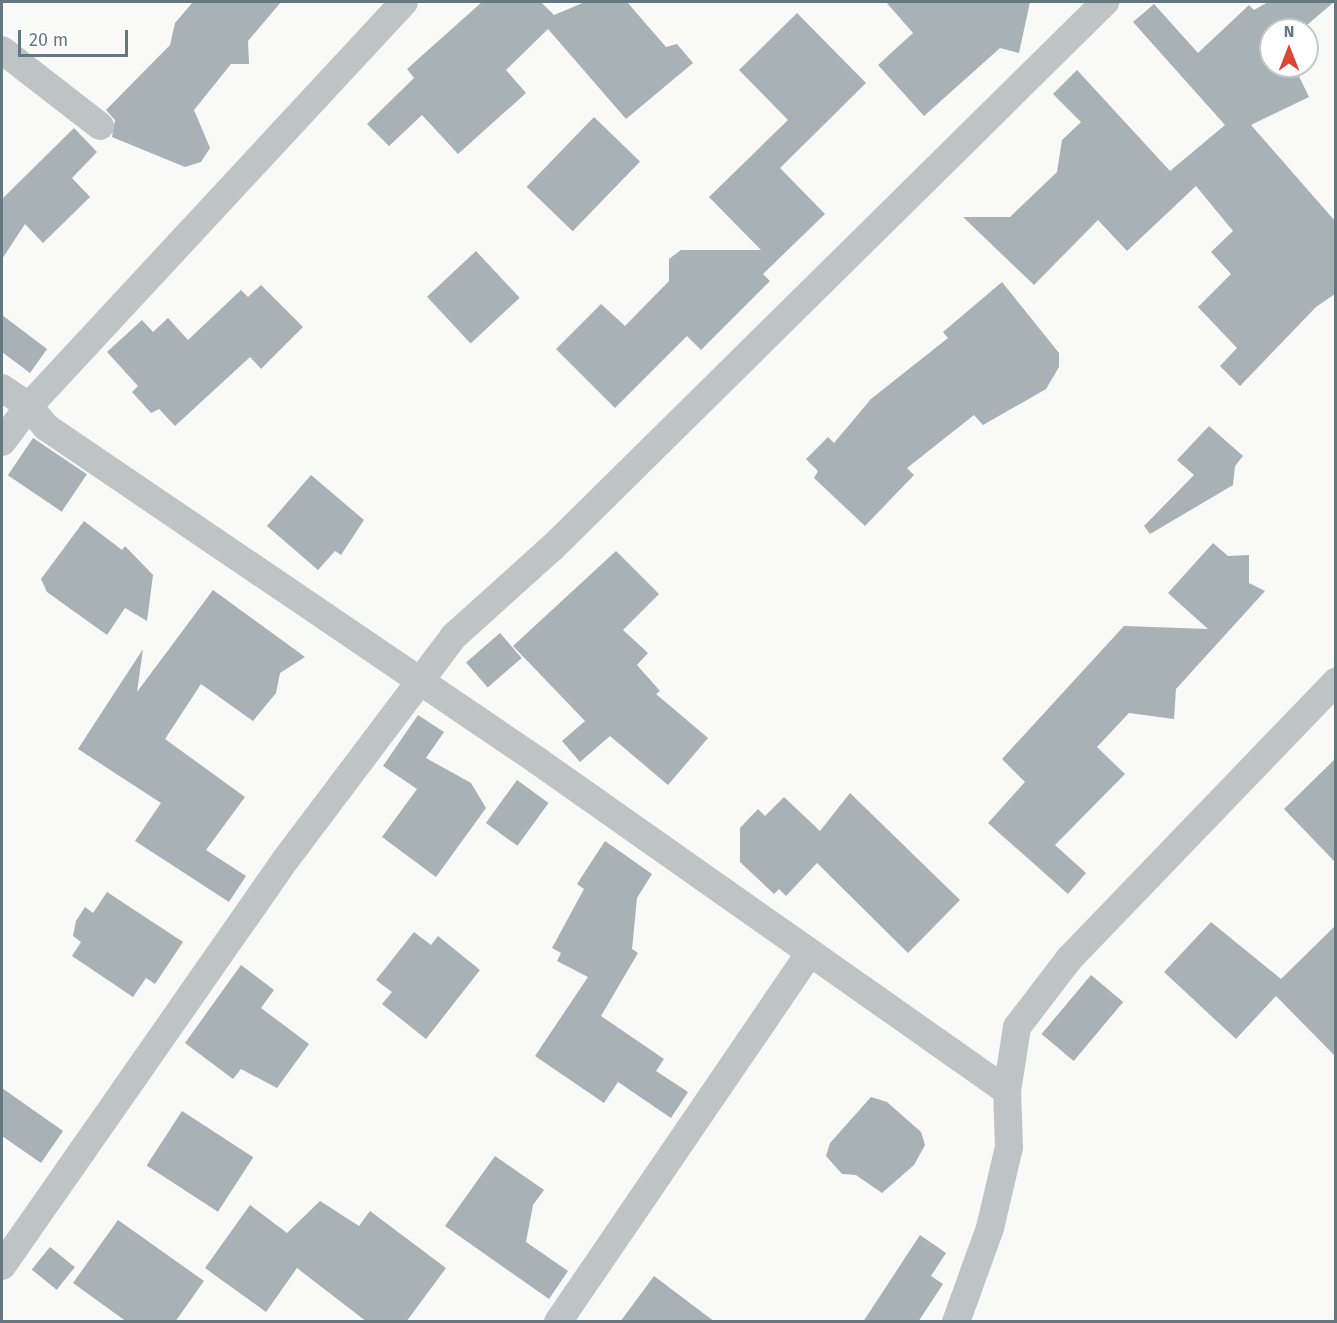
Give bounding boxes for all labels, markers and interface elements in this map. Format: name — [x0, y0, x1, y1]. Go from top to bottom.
scale bar — [21, 18, 130, 56]
north arrow — [1259, 18, 1319, 78]
text: N — [1284, 22, 1294, 41]
text: 20 m — [29, 29, 68, 51]

